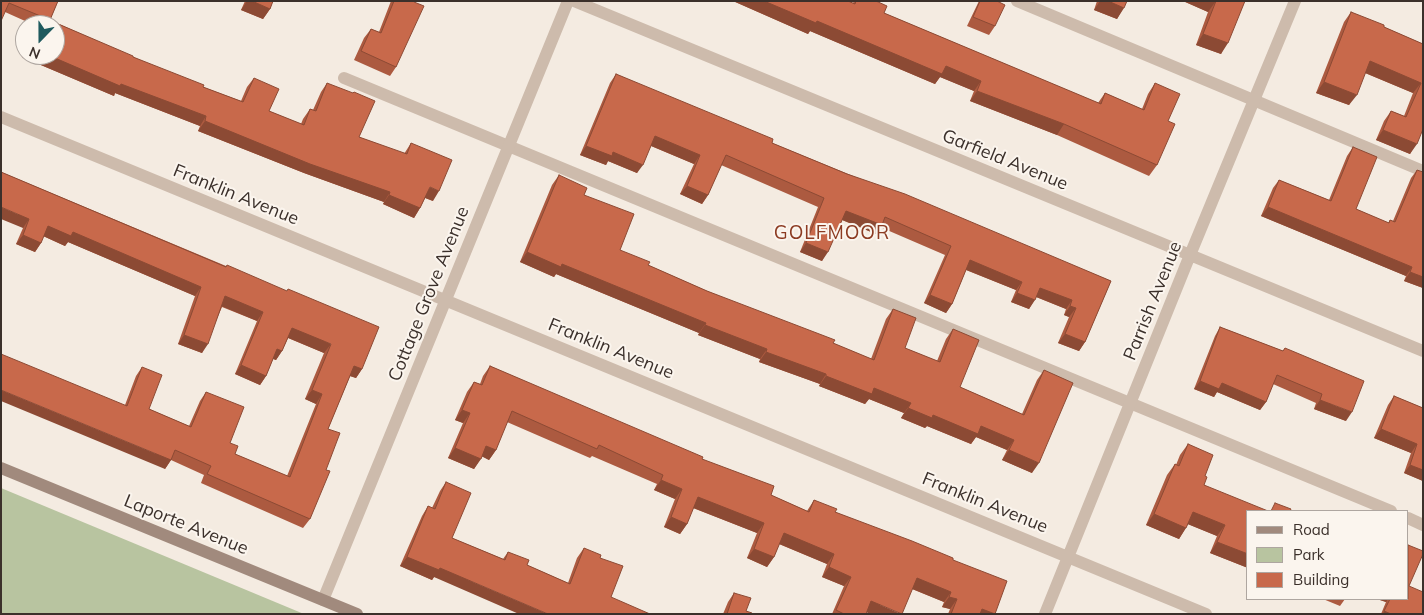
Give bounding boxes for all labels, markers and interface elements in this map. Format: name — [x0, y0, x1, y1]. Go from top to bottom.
north arrow — [15, 15, 65, 65]
text: N — [26, 43, 43, 63]
street label: Garfield Avenue — [939, 125, 1071, 195]
street label: Franklin Avenue — [170, 160, 302, 230]
street label: Cottage Grove Avenue — [384, 203, 474, 385]
district label: GOLFMOOR — [773, 222, 891, 244]
street label: Parrish Avenue — [1119, 238, 1187, 364]
street label: Franklin Avenue — [545, 314, 677, 384]
street label: Franklin Avenue — [919, 468, 1051, 538]
street label: Laporte Avenue — [121, 490, 251, 560]
legend — [1246, 510, 1409, 600]
text: Road — [1293, 520, 1330, 539]
text: Park — [1293, 545, 1325, 564]
text: Building — [1293, 570, 1349, 589]

